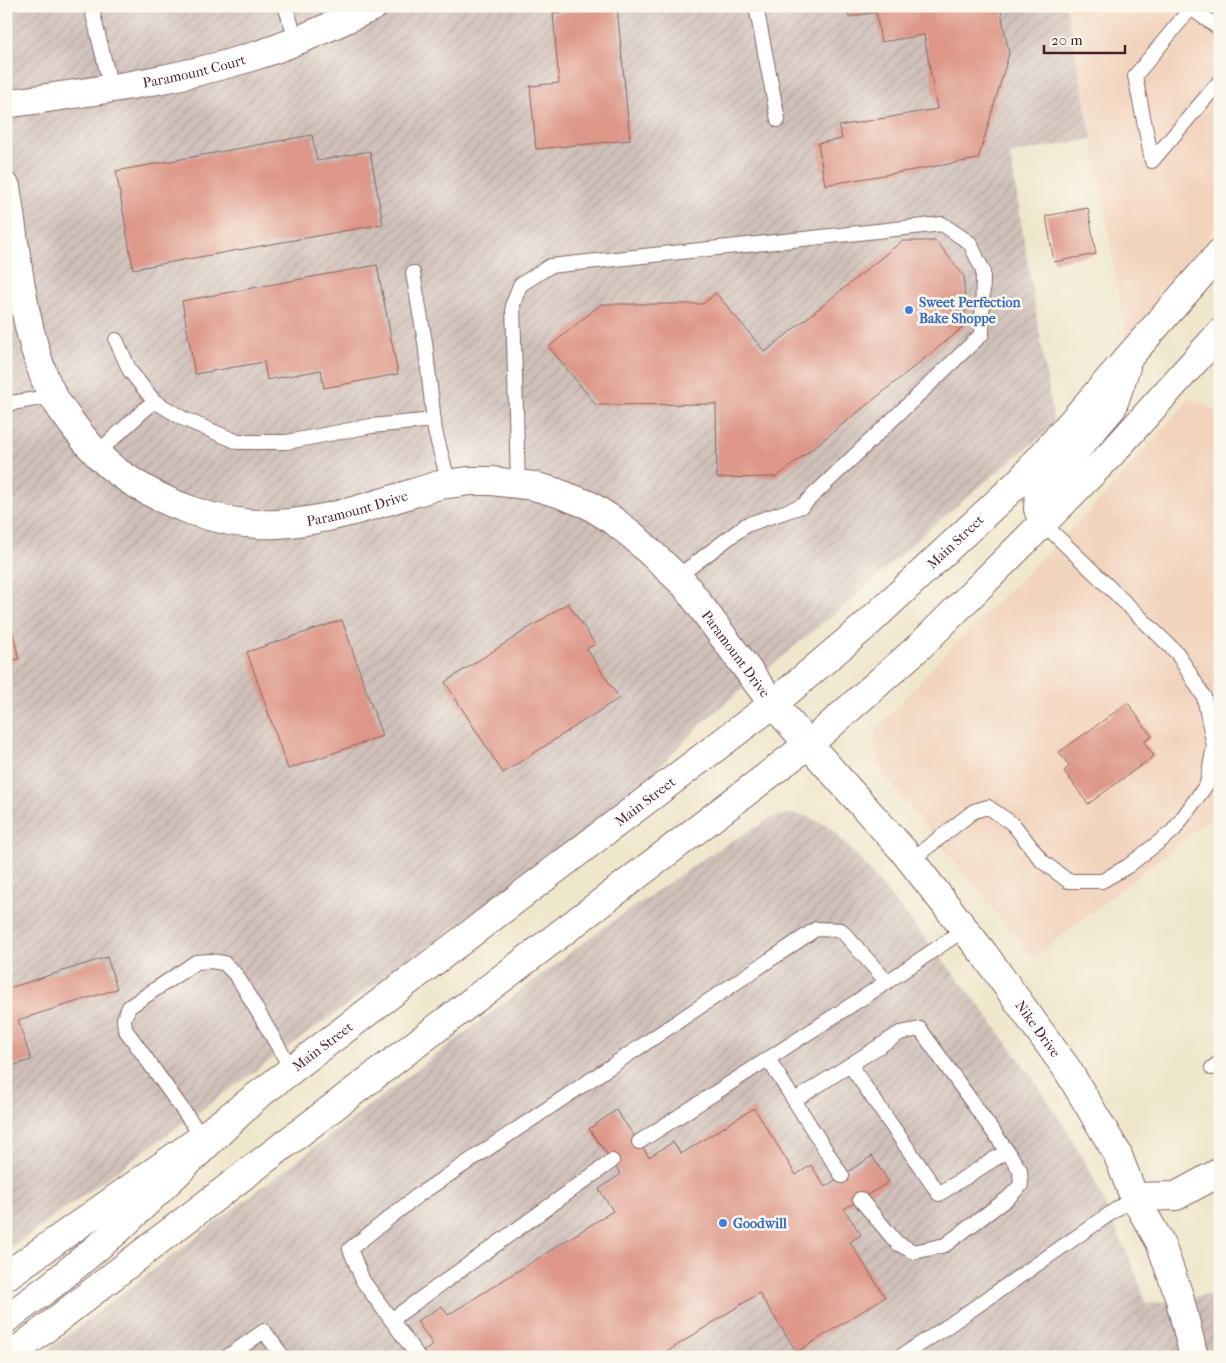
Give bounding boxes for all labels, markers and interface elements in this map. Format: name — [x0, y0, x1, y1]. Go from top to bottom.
scale bar — [1044, 22, 1125, 54]
text: 20 m — [1051, 31, 1083, 49]
street label: Paramount Court — [141, 51, 248, 92]
place label: Sweet Perfection Bake Shoppe — [919, 294, 1022, 327]
marker: Sweet Perfection Bake Shoppe — [903, 304, 915, 316]
street label: Paramount Drive — [305, 487, 410, 530]
street label: Main Street — [924, 511, 987, 573]
street label: Paramount Drive — [698, 607, 773, 701]
street label: Main Street — [612, 773, 679, 830]
street label: Nike Drive — [1011, 997, 1064, 1061]
street label: Main Street — [289, 1018, 356, 1075]
place label: Goodwill — [733, 1215, 787, 1232]
marker: Goodwill — [717, 1217, 729, 1229]

